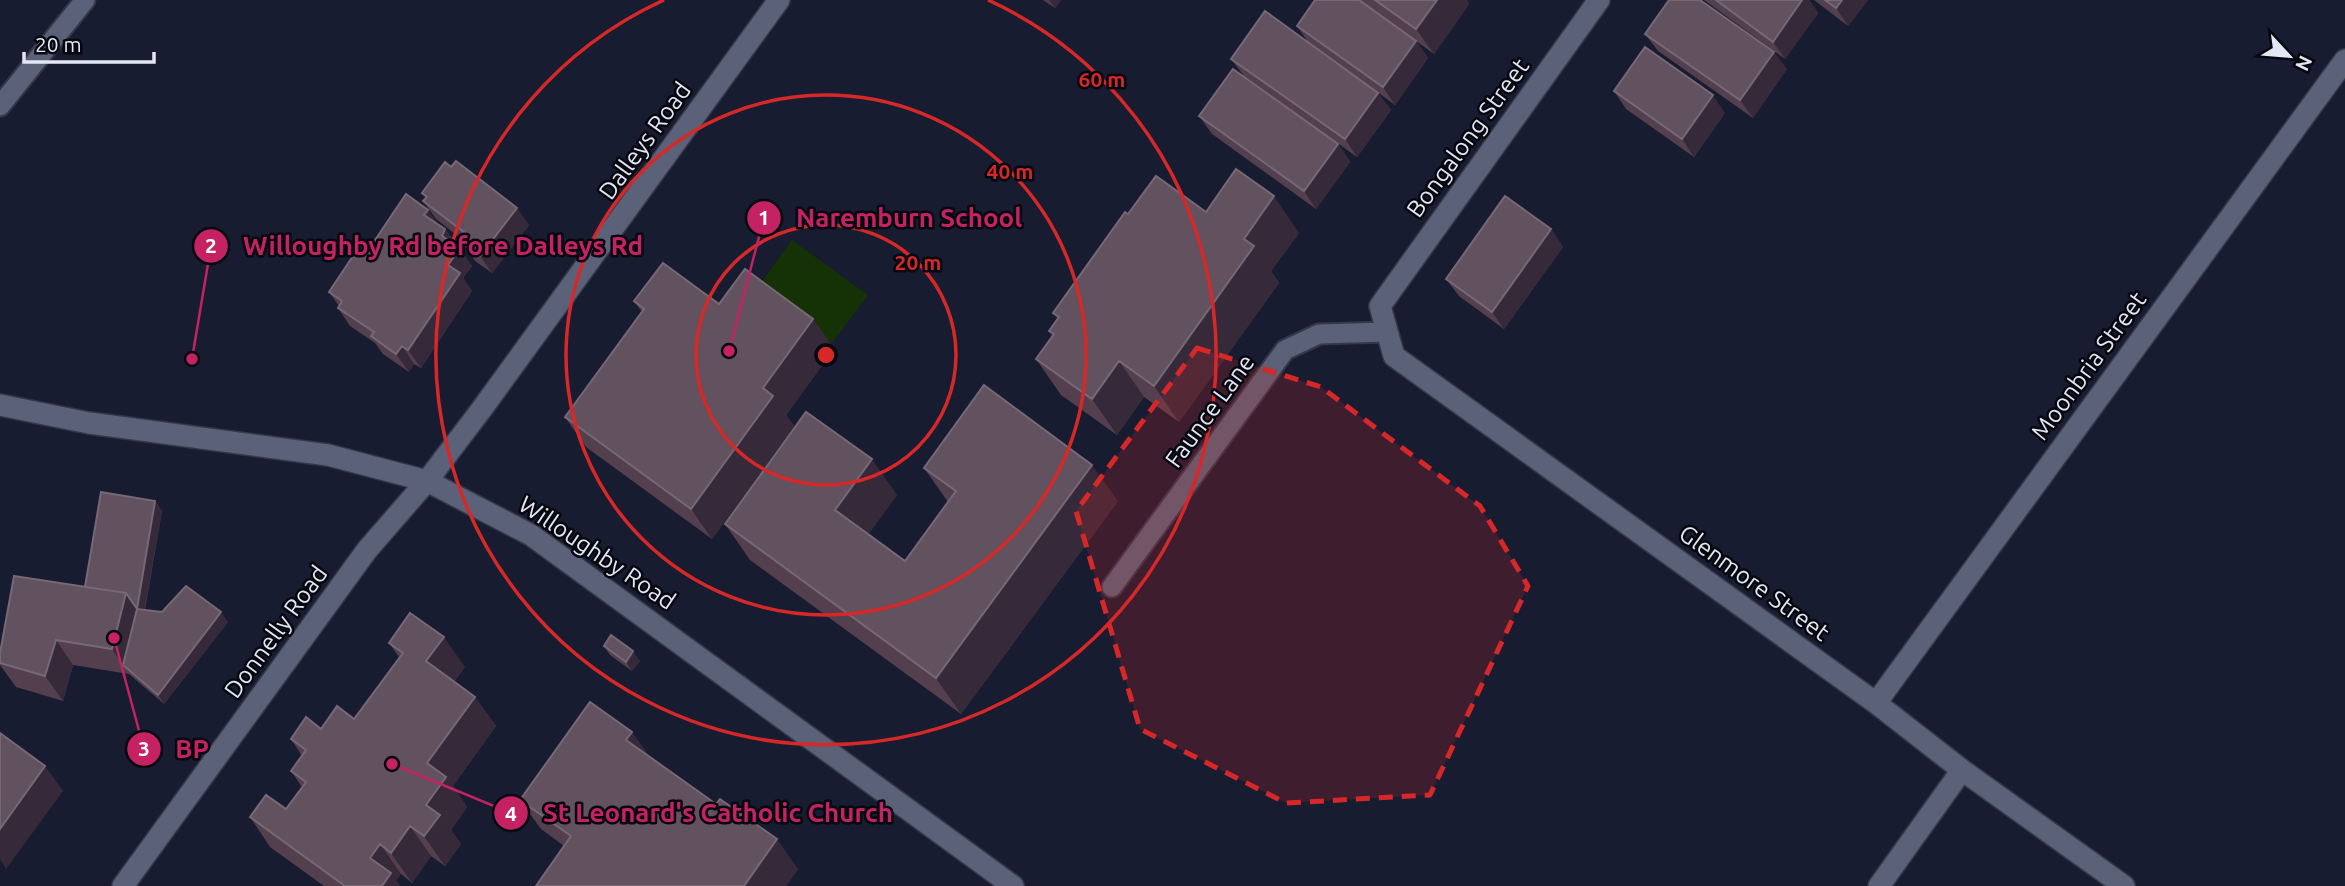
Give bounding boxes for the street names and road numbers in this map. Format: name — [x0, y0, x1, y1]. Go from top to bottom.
street label: Bongalong Street — [1401, 53, 1535, 222]
street label: Dalleys Road — [593, 77, 696, 204]
street label: Moonbria Street — [2026, 286, 2152, 445]
street label: Faunce Lane — [1160, 349, 1260, 472]
street label: Willoughby Road — [514, 490, 681, 615]
street label: Glenmore Street — [1674, 519, 1835, 646]
street label: Donnelly Road — [219, 560, 333, 703]

